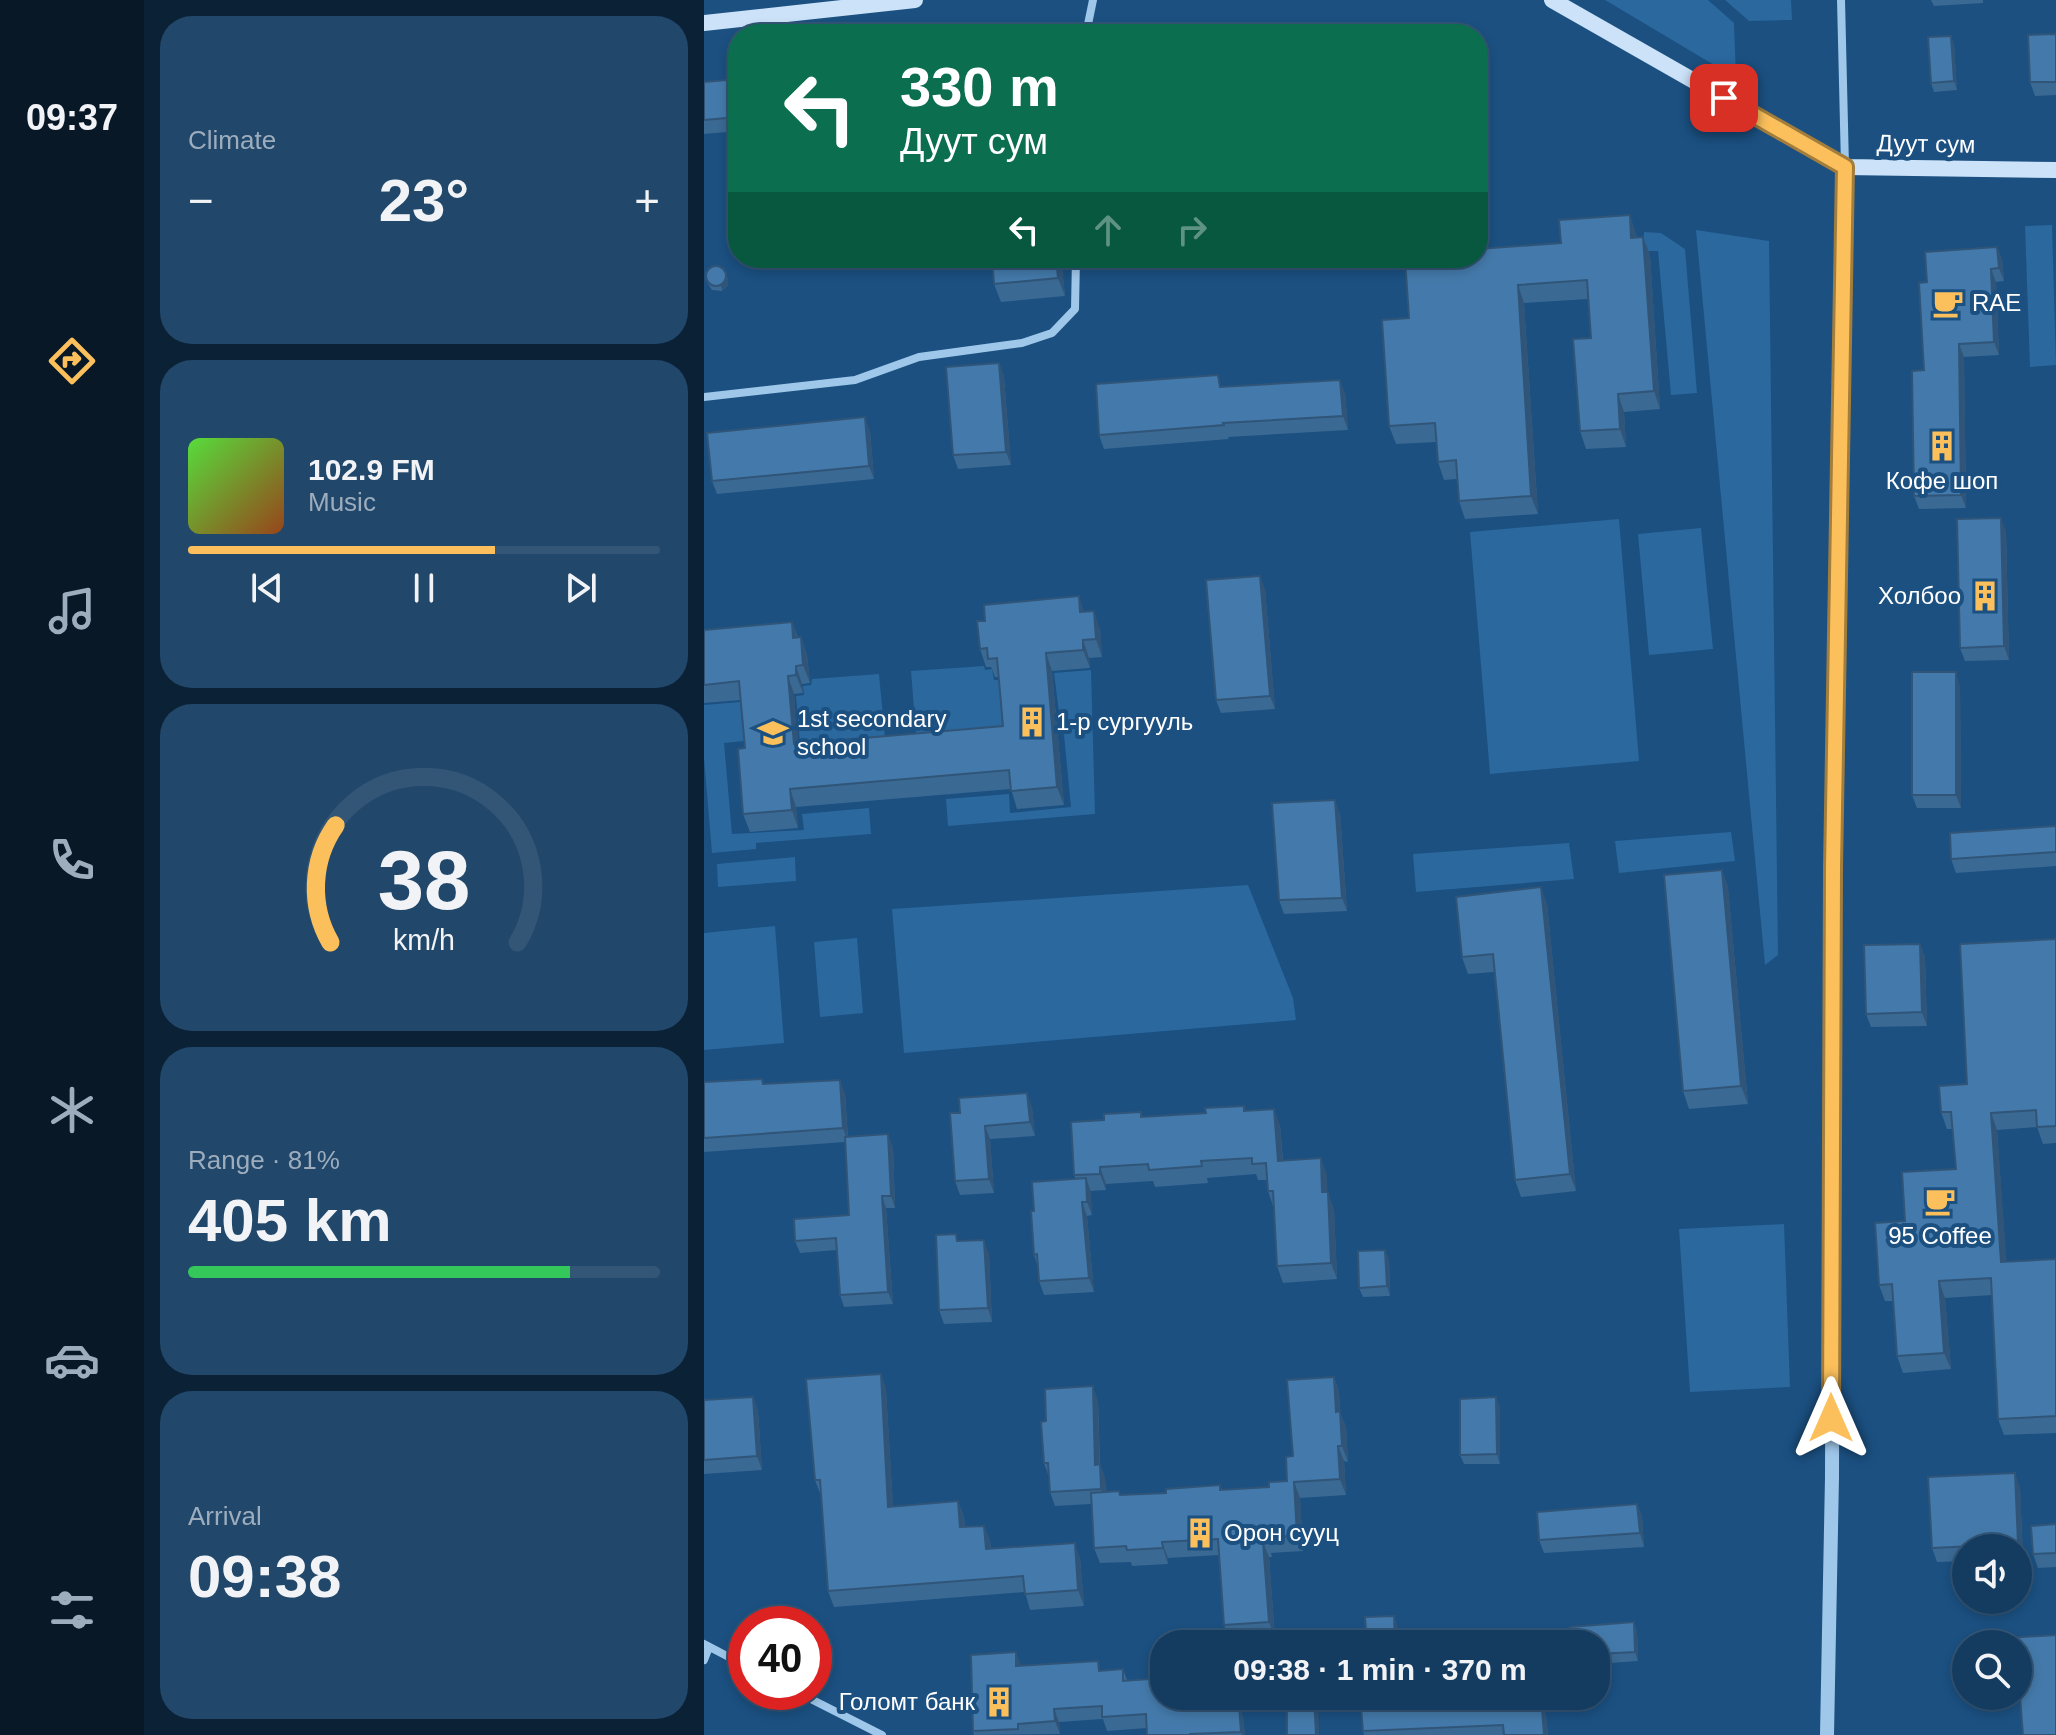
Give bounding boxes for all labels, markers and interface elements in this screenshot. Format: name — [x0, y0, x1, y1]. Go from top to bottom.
text: 330 m — [900, 55, 1059, 118]
icon: left — [768, 56, 872, 160]
pin — [1690, 64, 1758, 132]
icon: arrive — [1702, 76, 1746, 120]
text: 09:37 — [26, 97, 118, 138]
text: Дуут сум — [900, 121, 1048, 162]
text: Climate — [188, 125, 276, 155]
street label: Дуут сум — [1876, 129, 1976, 158]
text: 23° — [379, 167, 469, 234]
text: − — [188, 176, 214, 225]
text: + — [634, 176, 660, 225]
icon: left — [1002, 208, 1046, 252]
icon: ahead — [1086, 208, 1130, 252]
icon: right — [1170, 208, 1214, 252]
cafe icon: RAE — [1931, 286, 1965, 320]
place label: RAE — [1972, 289, 2021, 316]
icon: directions — [44, 333, 100, 389]
building icon: Кофе шоп — [1925, 429, 1959, 463]
text: 102.9 FM — [308, 453, 435, 486]
place label: Кофе шоп — [1886, 467, 1998, 494]
text: Music — [308, 487, 376, 517]
icon: previous — [245, 566, 289, 610]
icon: pause — [402, 566, 446, 610]
icon: next — [559, 566, 603, 610]
building icon: Холбоо — [1968, 579, 2002, 613]
place label: Холбоо — [1878, 582, 1961, 609]
icon: music — [44, 583, 100, 639]
place label: 1st secondary school — [797, 705, 946, 760]
building icon: 1-р сургууль — [1015, 705, 1049, 739]
place label: 1-р сургууль — [1056, 708, 1193, 735]
school or university icon: 1st secondary school — [756, 716, 790, 750]
icon: phone — [44, 832, 100, 888]
text: 38 — [378, 834, 470, 927]
text: km/h — [393, 925, 455, 957]
icon: climate — [44, 1082, 100, 1138]
text: Range · 81% — [188, 1145, 340, 1175]
cafe icon: 95 Coffee — [1923, 1184, 1957, 1218]
text: 405 km — [188, 1187, 392, 1254]
place label: 95 Coffee — [1888, 1222, 1992, 1249]
icon: car — [44, 1332, 100, 1388]
position arrow — [1789, 1376, 1873, 1460]
text: Arrival — [188, 1501, 262, 1531]
building icon: Орон сууц — [1183, 1516, 1217, 1550]
place label: Орон сууц — [1224, 1519, 1339, 1546]
map controls — [1952, 1534, 2032, 1710]
button: sound — [1952, 1534, 2032, 1614]
text: 09:38 — [188, 1543, 341, 1610]
icon: filters — [44, 1582, 100, 1638]
speed limit sign: 40 — [728, 1606, 832, 1710]
button: search — [1952, 1630, 2032, 1710]
text: 09:38 · 1 min · 370 m — [1233, 1653, 1527, 1686]
building icon: Голомт банк — [982, 1685, 1016, 1719]
place label: Голомт банк — [839, 1688, 975, 1715]

